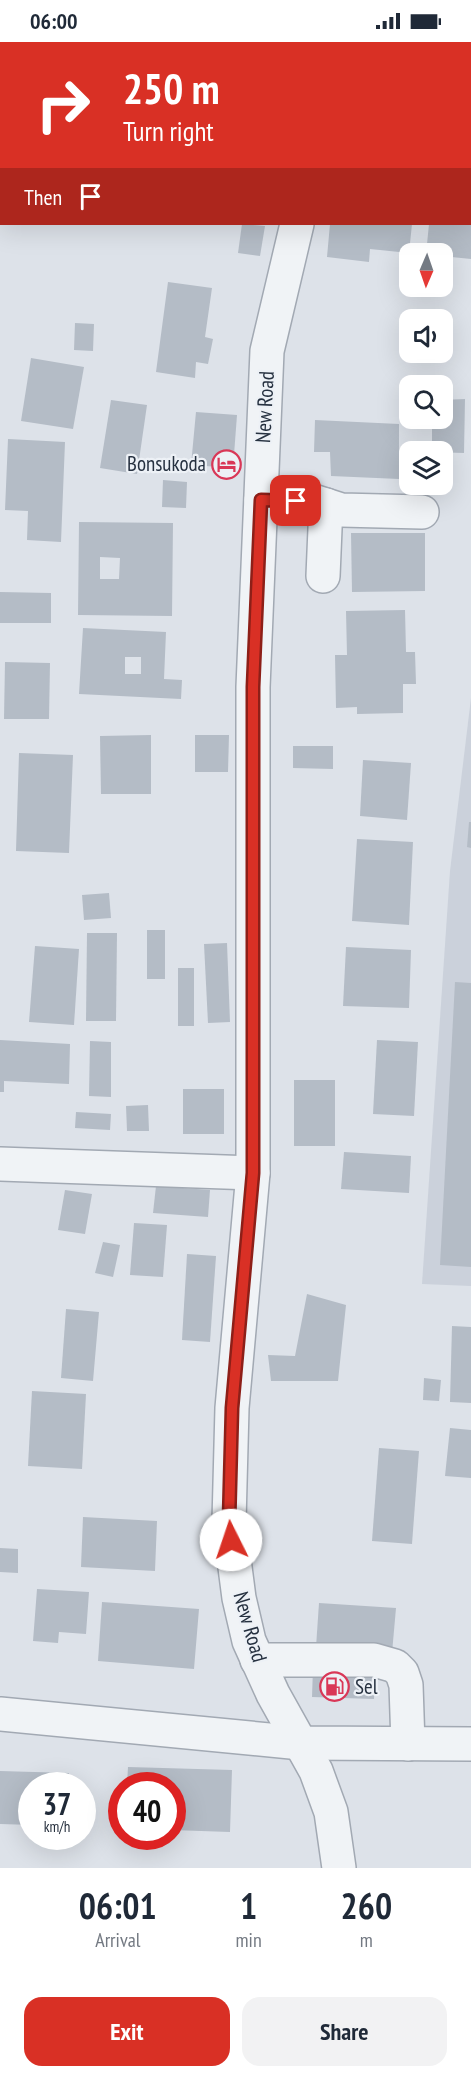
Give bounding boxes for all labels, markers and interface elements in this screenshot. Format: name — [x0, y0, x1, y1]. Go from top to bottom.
text: 06:00 — [30, 7, 78, 35]
text: 250 m — [123, 61, 220, 116]
icon: right — [24, 66, 102, 144]
text: Turn right — [123, 114, 214, 148]
icon: arrive — [74, 180, 107, 213]
text: Then — [24, 183, 62, 211]
north arrow — [399, 243, 453, 297]
map controls — [399, 243, 453, 495]
button: sound — [399, 309, 453, 363]
street label: New Road — [249, 370, 280, 444]
button: search — [399, 375, 453, 429]
button: layers — [399, 441, 453, 495]
hotel icon: Bonsukoda — [211, 448, 243, 480]
place label: Bonsukoda — [127, 450, 206, 477]
pin — [270, 475, 321, 526]
icon: arrive — [279, 484, 312, 517]
position arrow — [199, 1508, 263, 1572]
street label: New Road — [228, 1588, 273, 1665]
fuel station icon: Sel — [318, 1671, 350, 1703]
place label: Sel — [355, 1673, 378, 1700]
speed limit sign: 40 — [108, 1772, 186, 1850]
text: 37 — [43, 1784, 71, 1823]
text: km/h — [44, 1817, 70, 1836]
text: 06:01 — [79, 1882, 157, 1929]
text: 1 — [240, 1882, 257, 1929]
text: 260 — [341, 1882, 392, 1929]
text: Arrival — [95, 1927, 140, 1953]
text: min — [236, 1927, 262, 1953]
text: m — [360, 1927, 373, 1953]
button: Exit — [24, 1997, 230, 2066]
button: Share — [242, 1997, 447, 2066]

